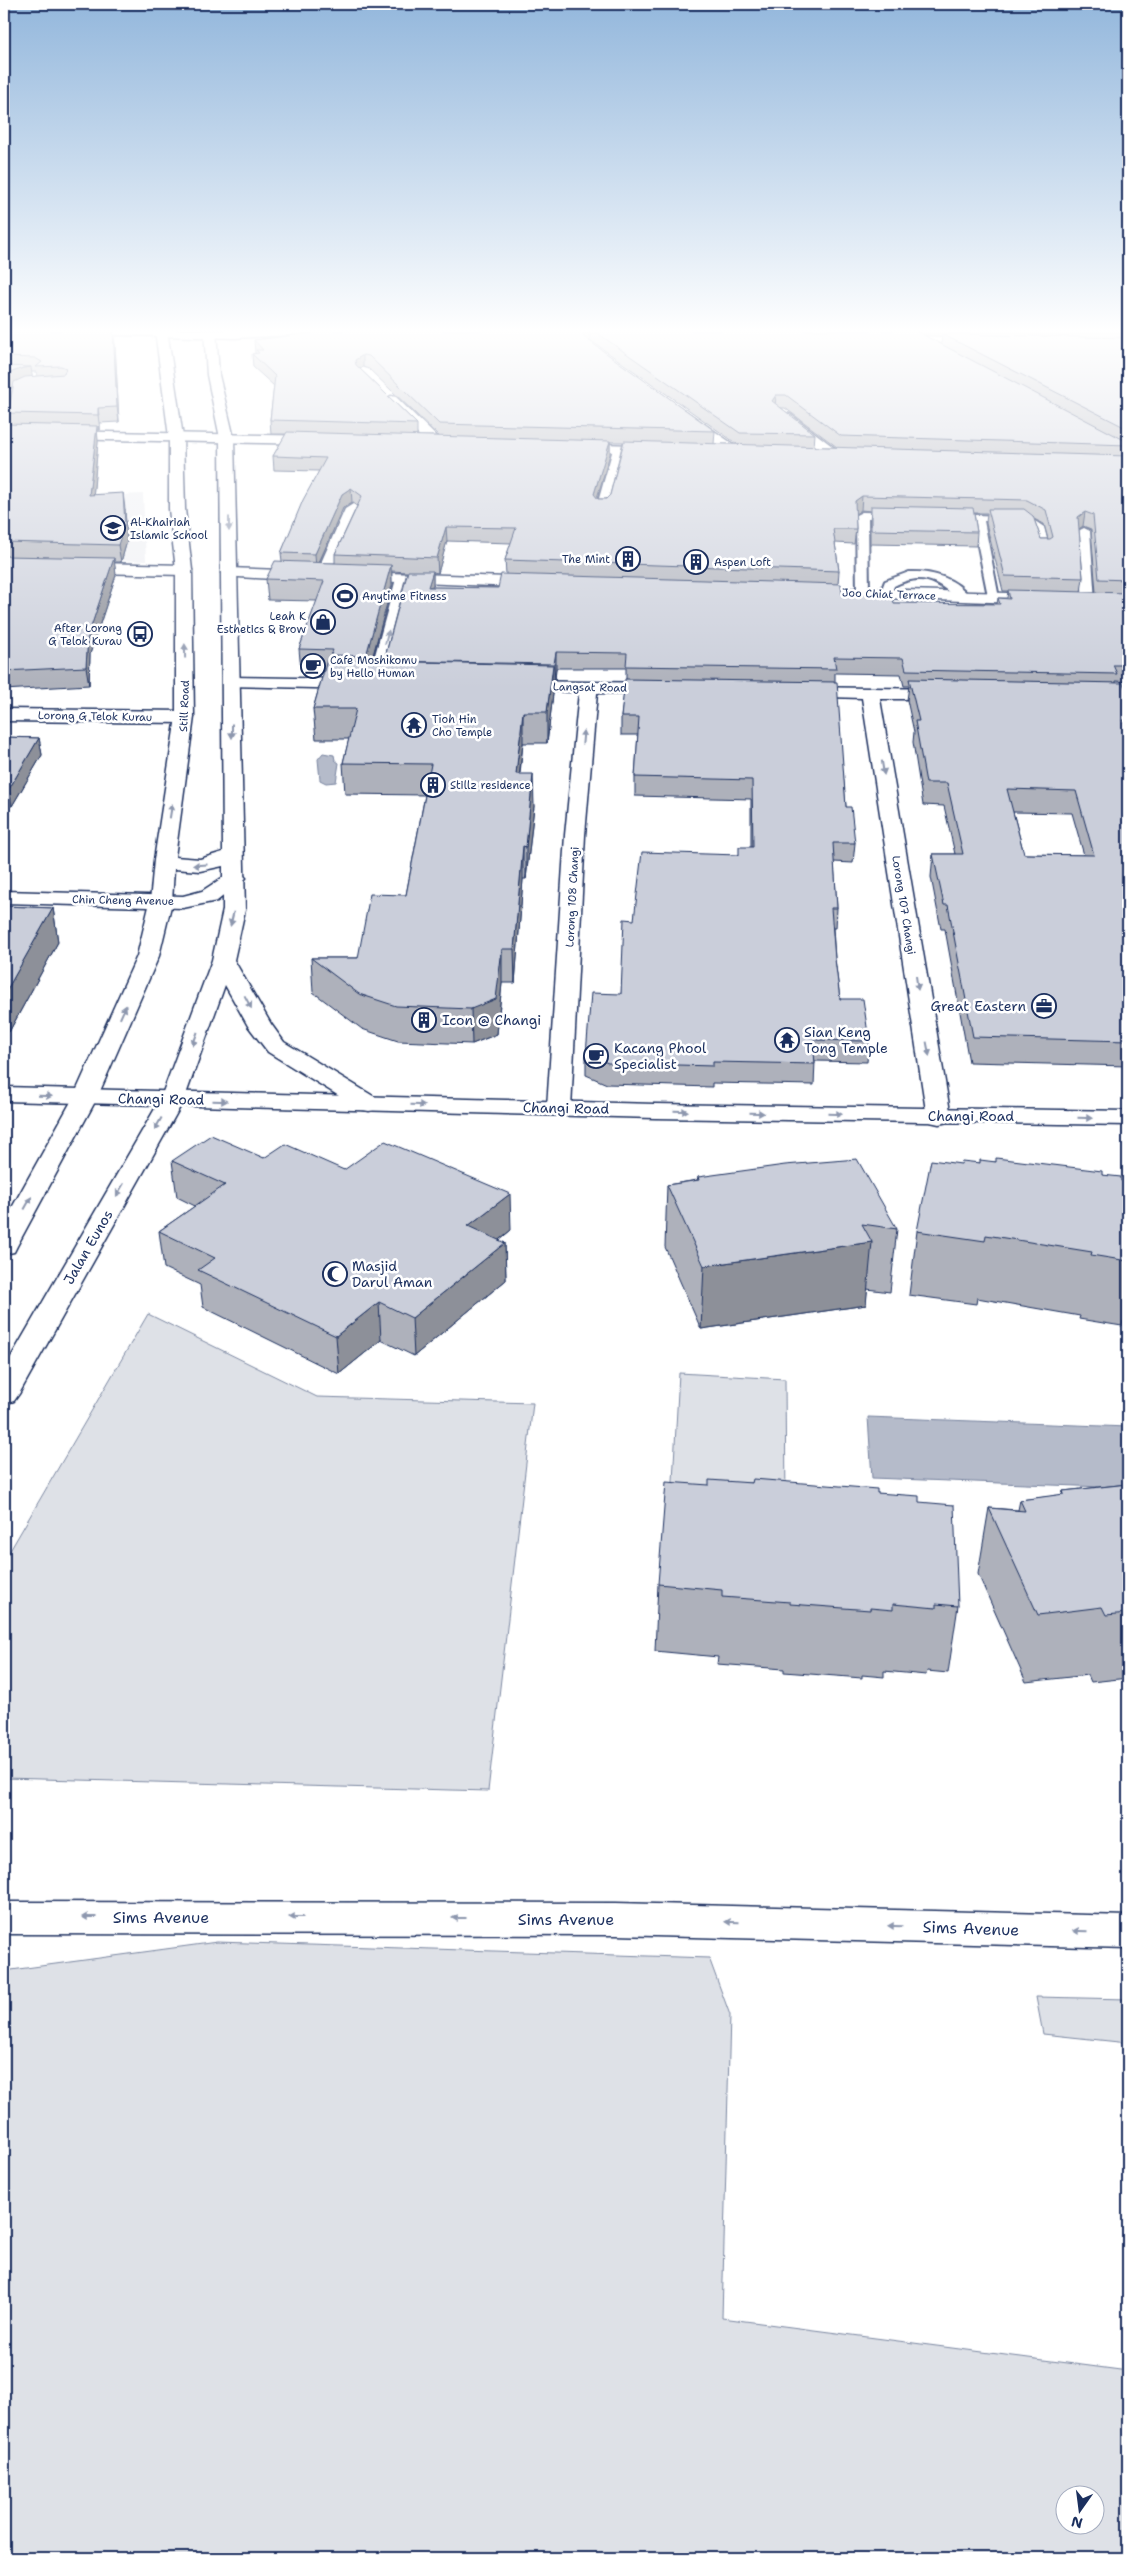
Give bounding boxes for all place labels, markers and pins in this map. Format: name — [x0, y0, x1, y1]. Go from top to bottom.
school or university icon: Al-Khairiah Islamic School — [100, 515, 126, 541]
place label: Al-Khairiah Islamic School — [130, 515, 208, 543]
building icon: The Mint — [615, 546, 641, 572]
building icon: Aspen Loft — [683, 549, 709, 575]
place label: The Mint — [562, 552, 610, 567]
place label: Aspen Loft — [714, 555, 771, 570]
sports icon: Anytime Fitness — [332, 583, 358, 609]
place label: Anytime Fitness — [362, 589, 447, 604]
place label: Leah K Esthetics & Brow — [217, 609, 306, 637]
shop icon: Leah K Esthetics & Brow — [310, 609, 336, 635]
place label: After Lorong G Telok Kurau — [48, 621, 122, 649]
bus stop icon: After Lorong G Telok Kurau — [127, 621, 153, 647]
cafe icon: Cafe Moshikomu by Hello Human — [300, 653, 326, 679]
place label: Cafe Moshikomu by Hello Human — [330, 653, 417, 681]
temple icon: Tioh Hin Cho Temple — [401, 712, 427, 738]
place label: Tioh Hin Cho Temple — [432, 712, 492, 740]
building icon: Stillz residence — [420, 772, 446, 798]
place label: Stillz residence — [450, 778, 531, 793]
office icon: Great Eastern — [1031, 993, 1057, 1019]
place label: Great Eastern — [931, 997, 1026, 1015]
building icon: Icon @ Changi — [411, 1007, 437, 1033]
place label: Icon @ Changi — [442, 1011, 541, 1029]
place label: Sian Keng Tong Temple — [804, 1023, 888, 1057]
temple icon: Sian Keng Tong Temple — [774, 1027, 800, 1053]
place label: Kacang Phool Specialist — [614, 1039, 707, 1073]
cafe icon: Kacang Phool Specialist — [583, 1043, 609, 1069]
place label: Masjid Darul Aman — [352, 1257, 433, 1291]
mosque icon: Masjid Darul Aman — [322, 1261, 348, 1287]

